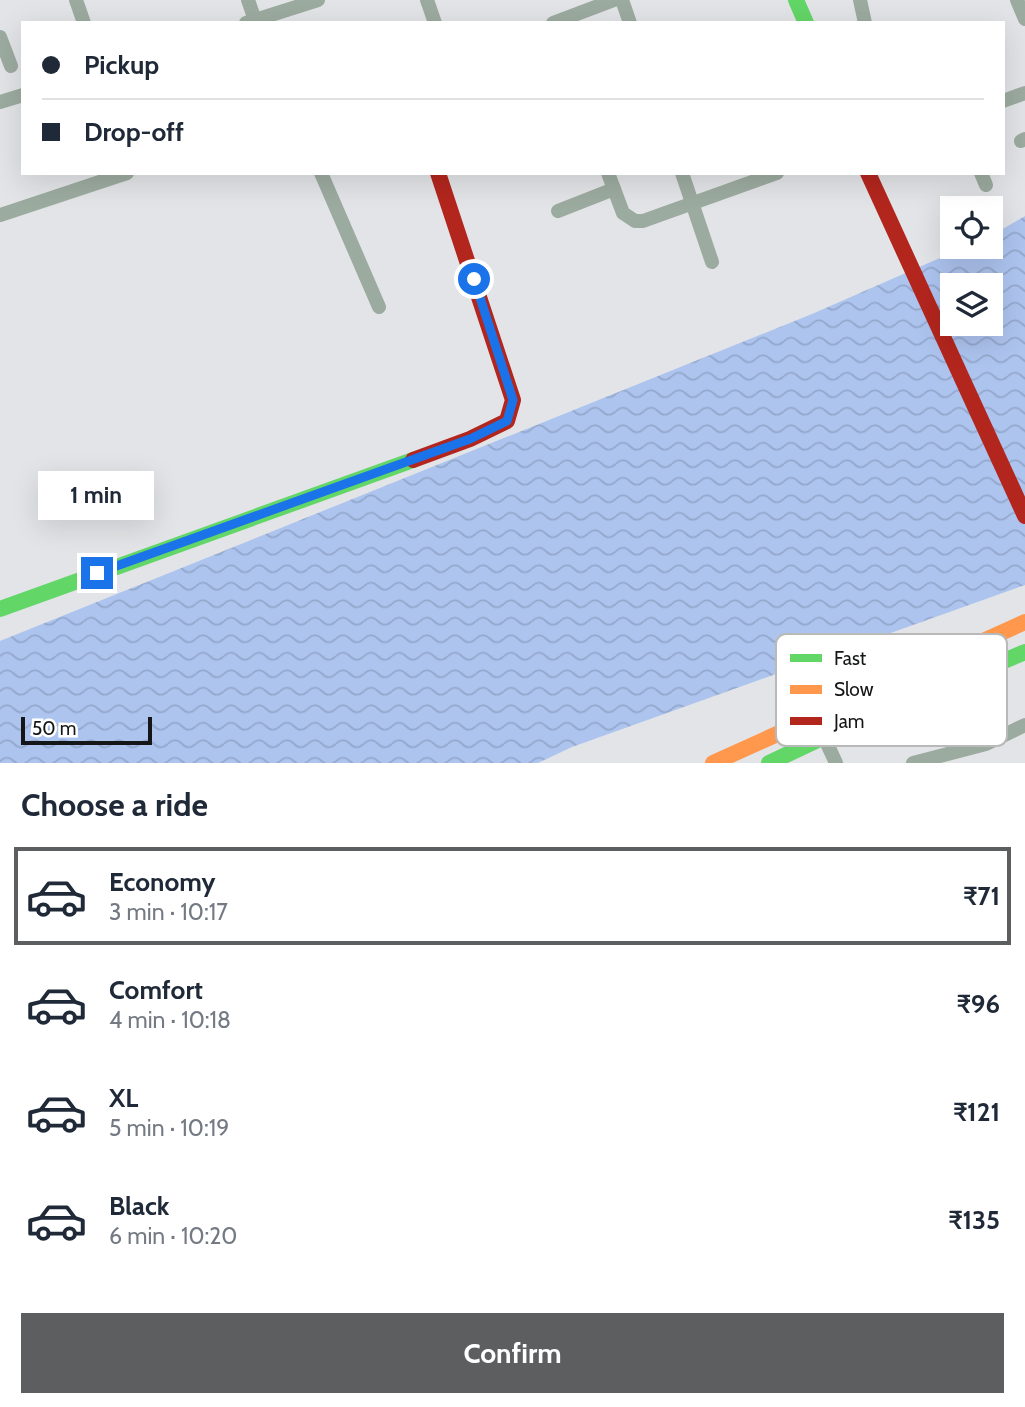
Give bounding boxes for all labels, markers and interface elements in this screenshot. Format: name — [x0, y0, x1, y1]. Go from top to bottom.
text: Pickup — [84, 49, 159, 81]
text: Drop-off — [84, 116, 184, 148]
map controls — [940, 196, 1003, 336]
button: locate — [940, 196, 1003, 259]
route start — [458, 263, 490, 295]
button: layers — [940, 273, 1003, 336]
callout: 1 min — [39, 472, 155, 520]
text: 1 min — [70, 481, 122, 509]
route end — [81, 557, 113, 589]
legend — [776, 634, 1007, 746]
text: Fast — [834, 647, 867, 670]
text: Slow — [834, 678, 874, 701]
text: Jam — [833, 710, 864, 733]
scale bar — [21, 714, 152, 746]
text: 50 m — [32, 717, 76, 740]
text: Choose a ride — [21, 785, 208, 824]
icon: car — [25, 865, 88, 928]
text: Economy — [109, 866, 215, 898]
text: ₹71 — [963, 880, 1000, 912]
text: 3 min · 10:17 — [109, 898, 228, 926]
icon: car — [25, 973, 88, 1036]
text: Comfort — [109, 974, 203, 1006]
text: ₹96 — [957, 988, 1000, 1020]
text: 4 min · 10:18 — [109, 1006, 231, 1034]
icon: car — [25, 1081, 88, 1144]
text: XL — [109, 1082, 138, 1114]
text: ₹121 — [953, 1096, 1000, 1128]
text: 5 min · 10:19 — [109, 1114, 229, 1142]
icon: car — [25, 1189, 88, 1252]
text: Black — [109, 1190, 169, 1222]
text: ₹135 — [948, 1204, 1000, 1236]
text: 6 min · 10:20 — [109, 1222, 237, 1250]
button: Confirm — [21, 1313, 1004, 1393]

